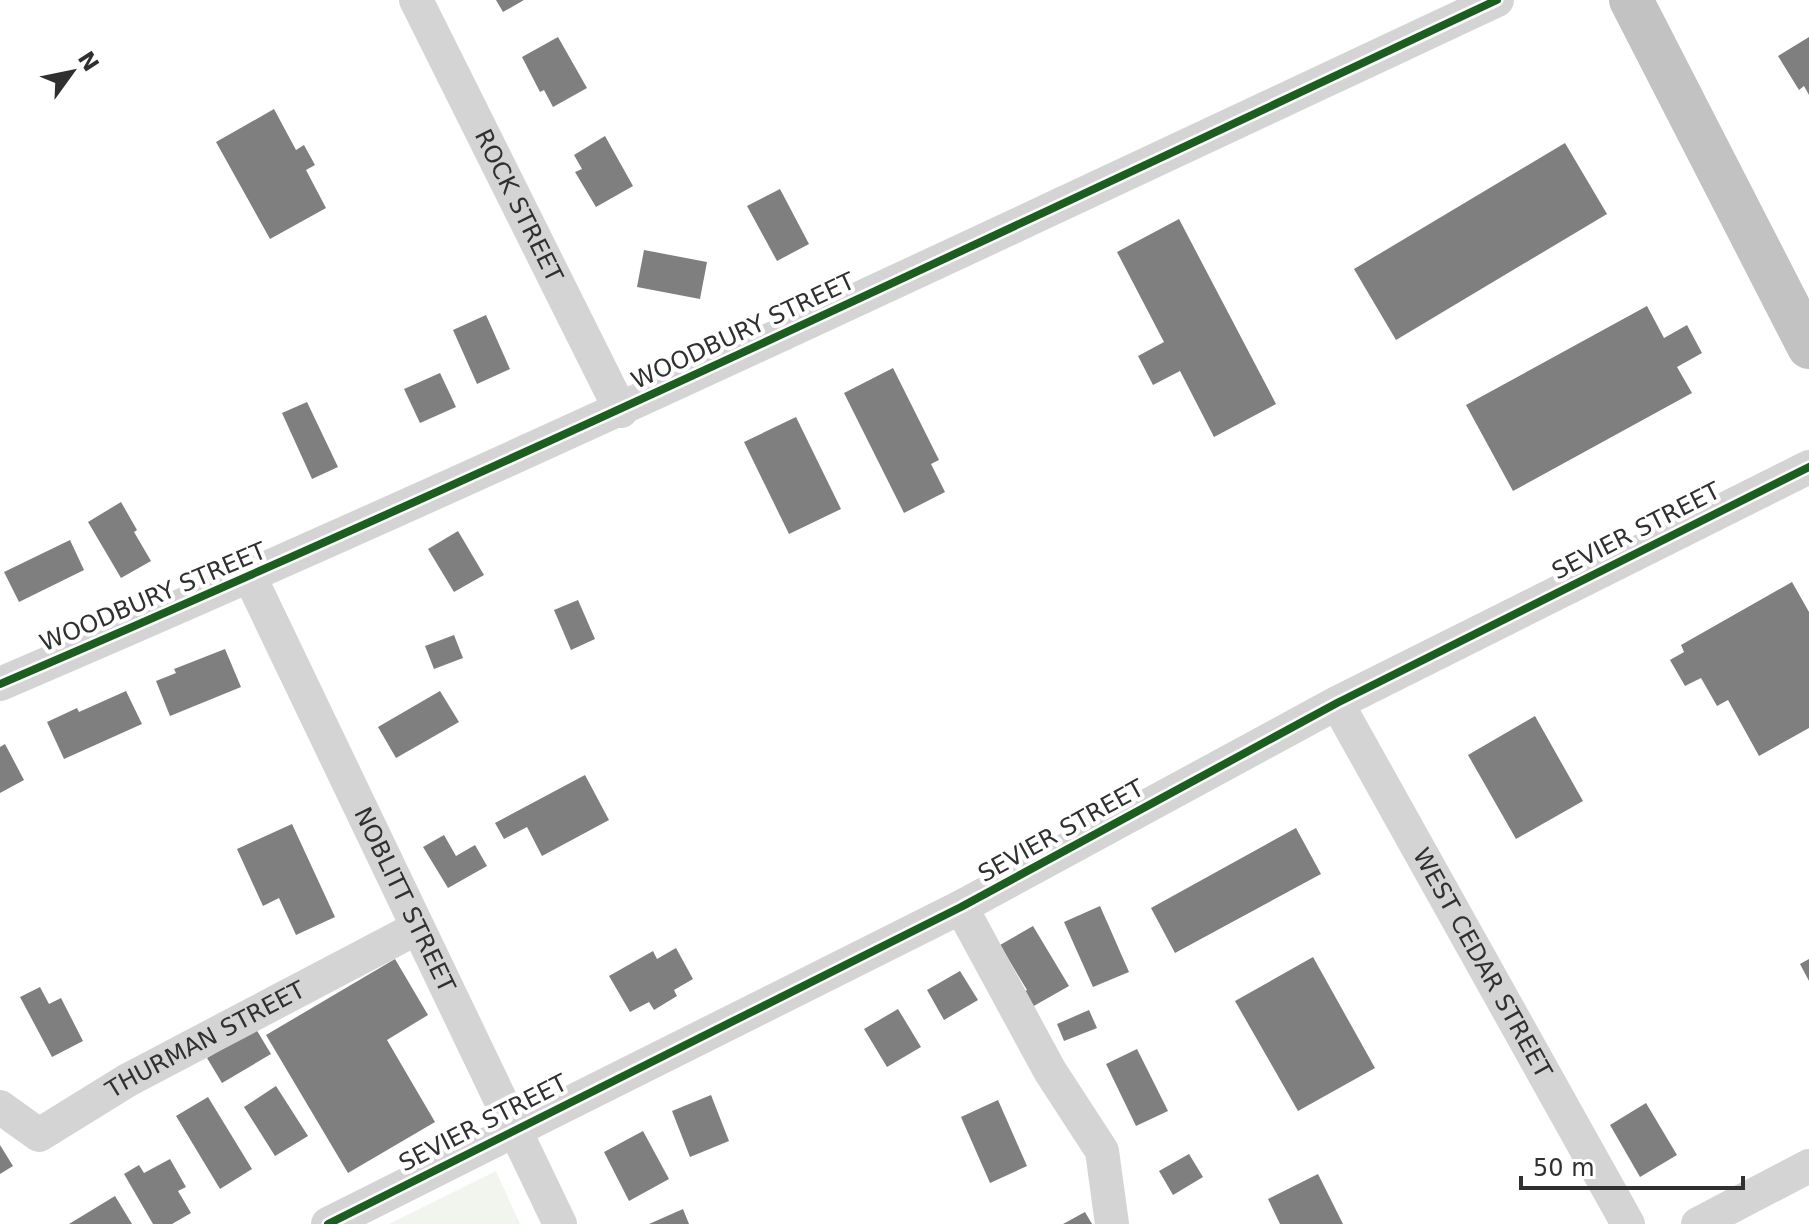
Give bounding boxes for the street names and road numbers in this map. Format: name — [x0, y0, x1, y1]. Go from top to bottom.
street label: ROCK STREET — [469, 125, 569, 287]
street label: WOODBURY STREET — [627, 267, 859, 395]
street label: SEVIER STREET — [1547, 476, 1725, 585]
street label: WOODBURY STREET — [36, 537, 271, 657]
street label: SEVIER STREET — [973, 774, 1149, 888]
street label: NOBLITT STREET — [348, 803, 461, 997]
street label: WEST CEDAR STREET — [1407, 843, 1558, 1083]
street label: THURMAN STREET — [100, 975, 310, 1105]
street label: SEVIER STREET — [394, 1068, 572, 1177]

